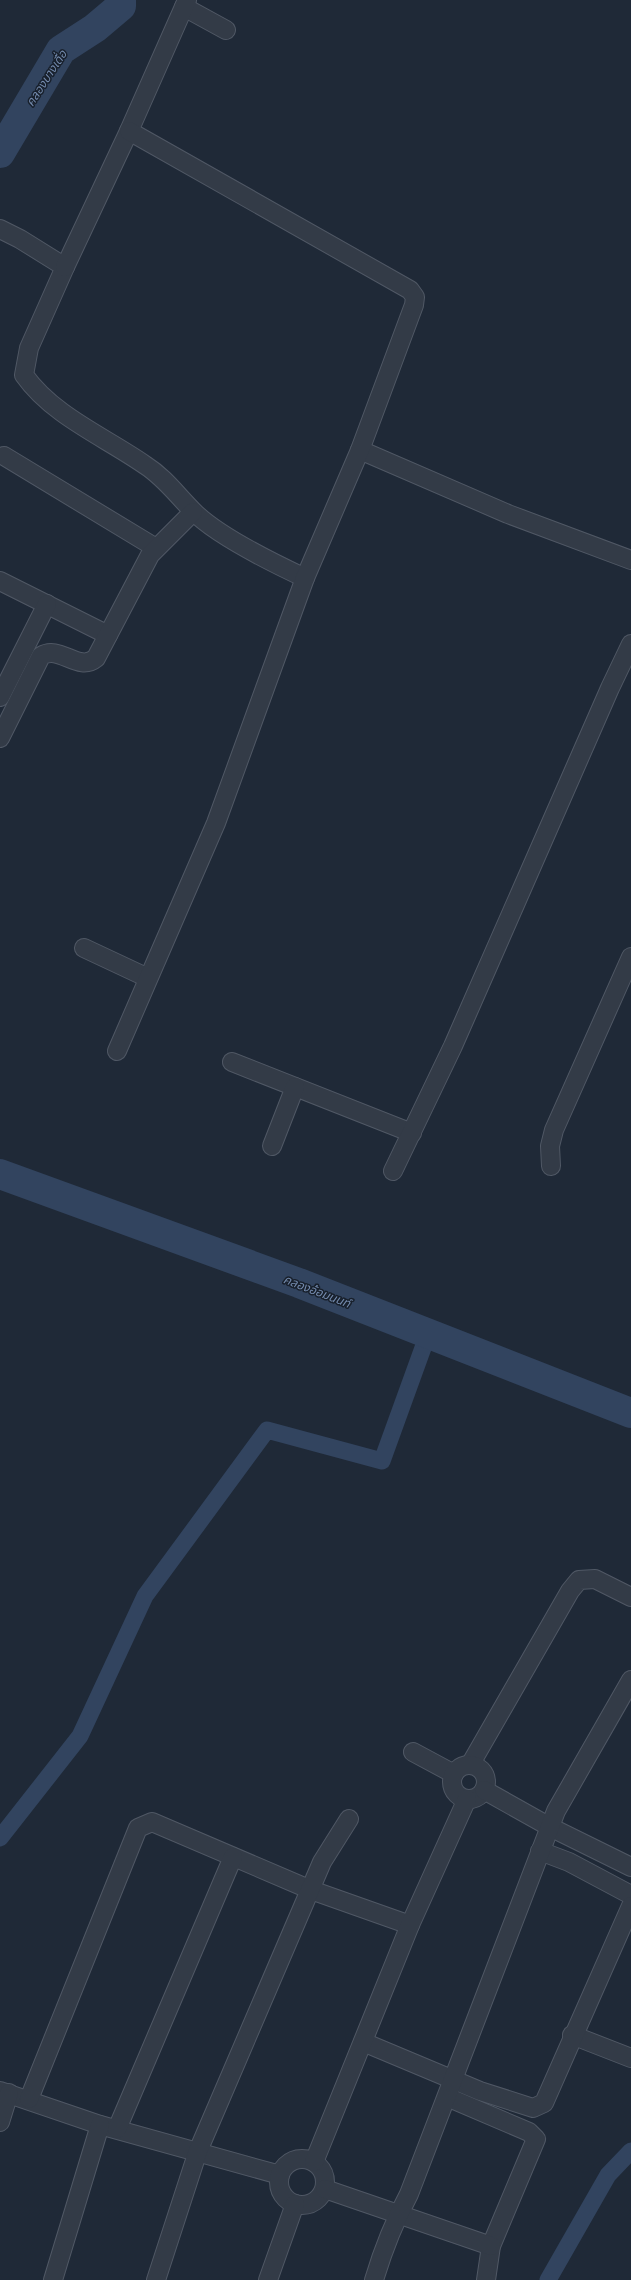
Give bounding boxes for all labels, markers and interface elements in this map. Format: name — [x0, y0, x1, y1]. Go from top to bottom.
water label: คลองบางเดื่อ — [21, 46, 70, 109]
water label: คลองอ้อมนนท์ — [281, 1271, 355, 1311]

